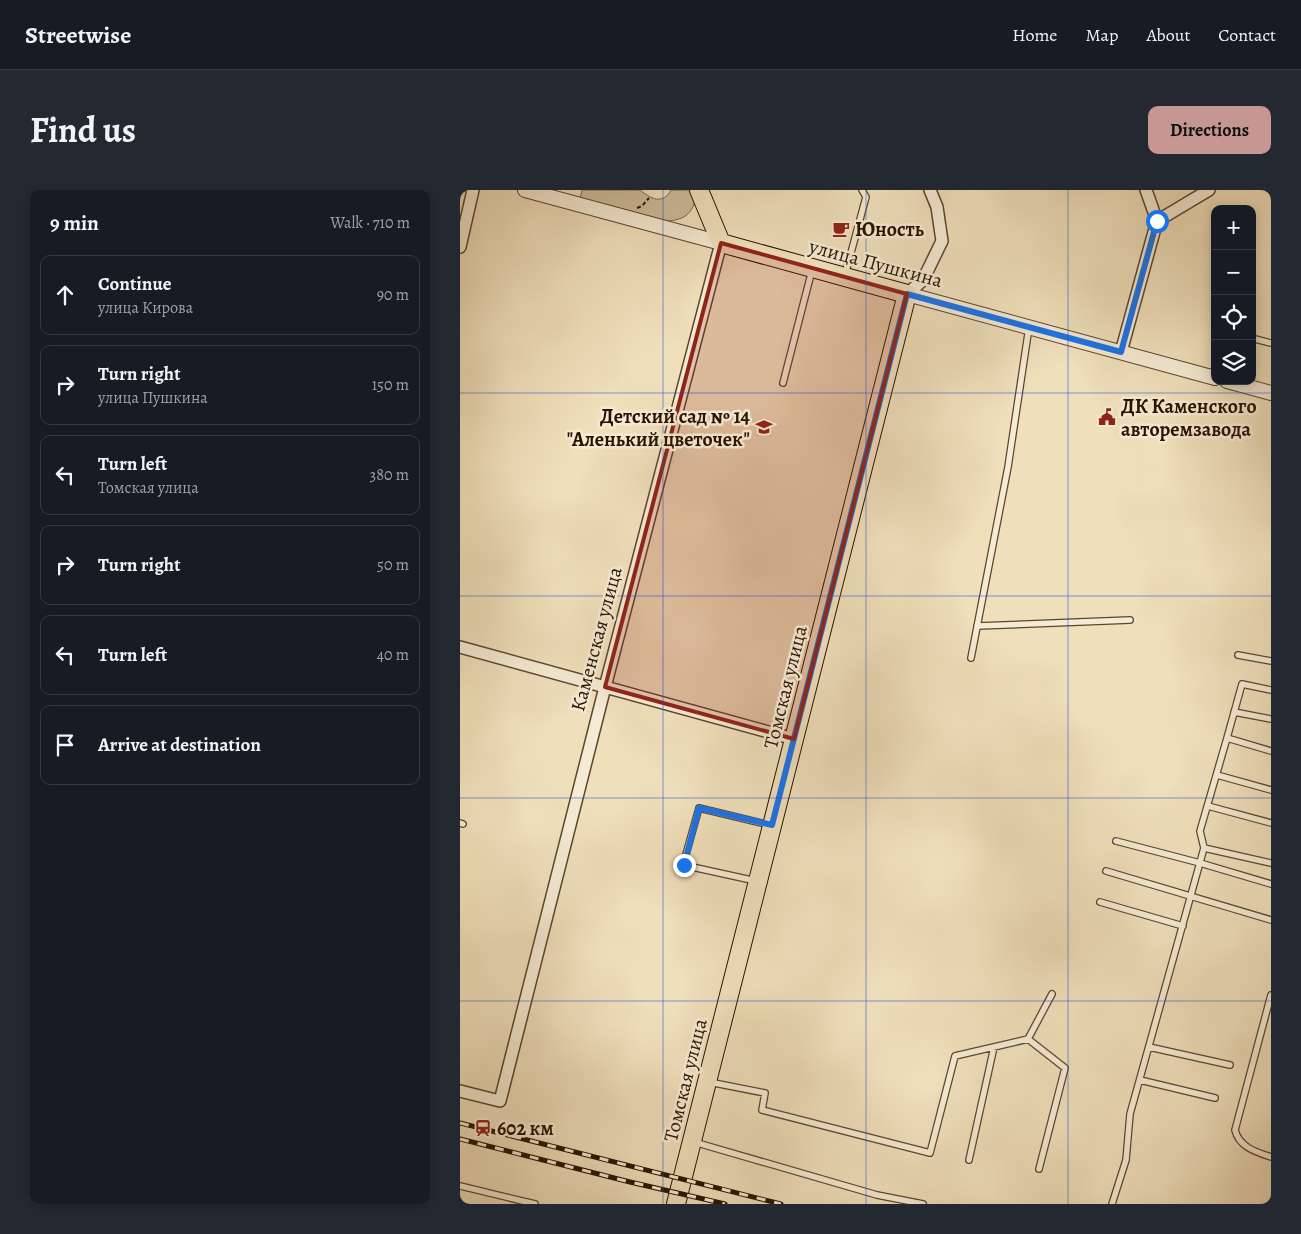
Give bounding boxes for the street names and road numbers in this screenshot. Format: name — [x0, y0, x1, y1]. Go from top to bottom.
street label: улица Пушкина — [805, 232, 946, 294]
street label: Каменская улица — [564, 563, 629, 714]
street label: Томская улица — [757, 622, 814, 751]
street label: Томская улица — [657, 1015, 714, 1144]

